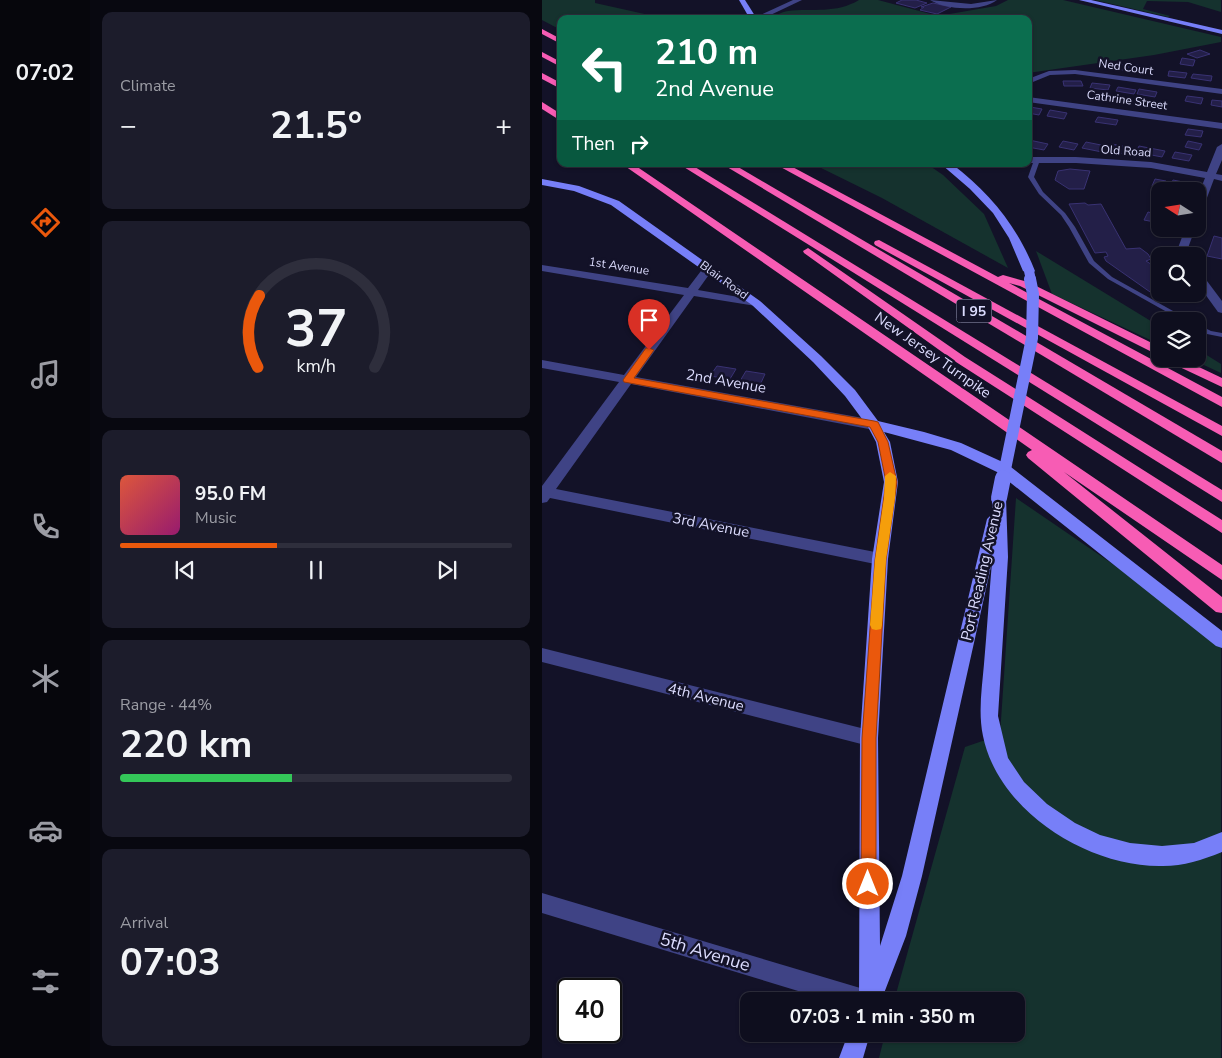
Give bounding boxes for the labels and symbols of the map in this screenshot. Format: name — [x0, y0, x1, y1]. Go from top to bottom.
street label: Ned Court — [1098, 55, 1155, 79]
street label: Cathrine Street — [1086, 86, 1169, 114]
street label: Old Road — [1100, 141, 1152, 161]
north arrow — [1151, 182, 1206, 238]
street label: 1st Avenue — [588, 253, 650, 279]
street label: Blair Road — [697, 257, 751, 303]
pin — [628, 299, 670, 350]
road number: I 95 — [956, 300, 992, 322]
street label: New Jersey Turnpike — [871, 307, 995, 403]
street label: 2nd Avenue — [684, 364, 768, 398]
street label: Port Reading Avenue — [956, 499, 1008, 643]
street label: 3rd Avenue — [671, 508, 751, 542]
street label: 4th Avenue — [666, 678, 746, 716]
position arrow — [841, 857, 893, 909]
street label: 5th Avenue — [657, 927, 753, 977]
speed limit sign: 40 — [557, 978, 622, 1043]

